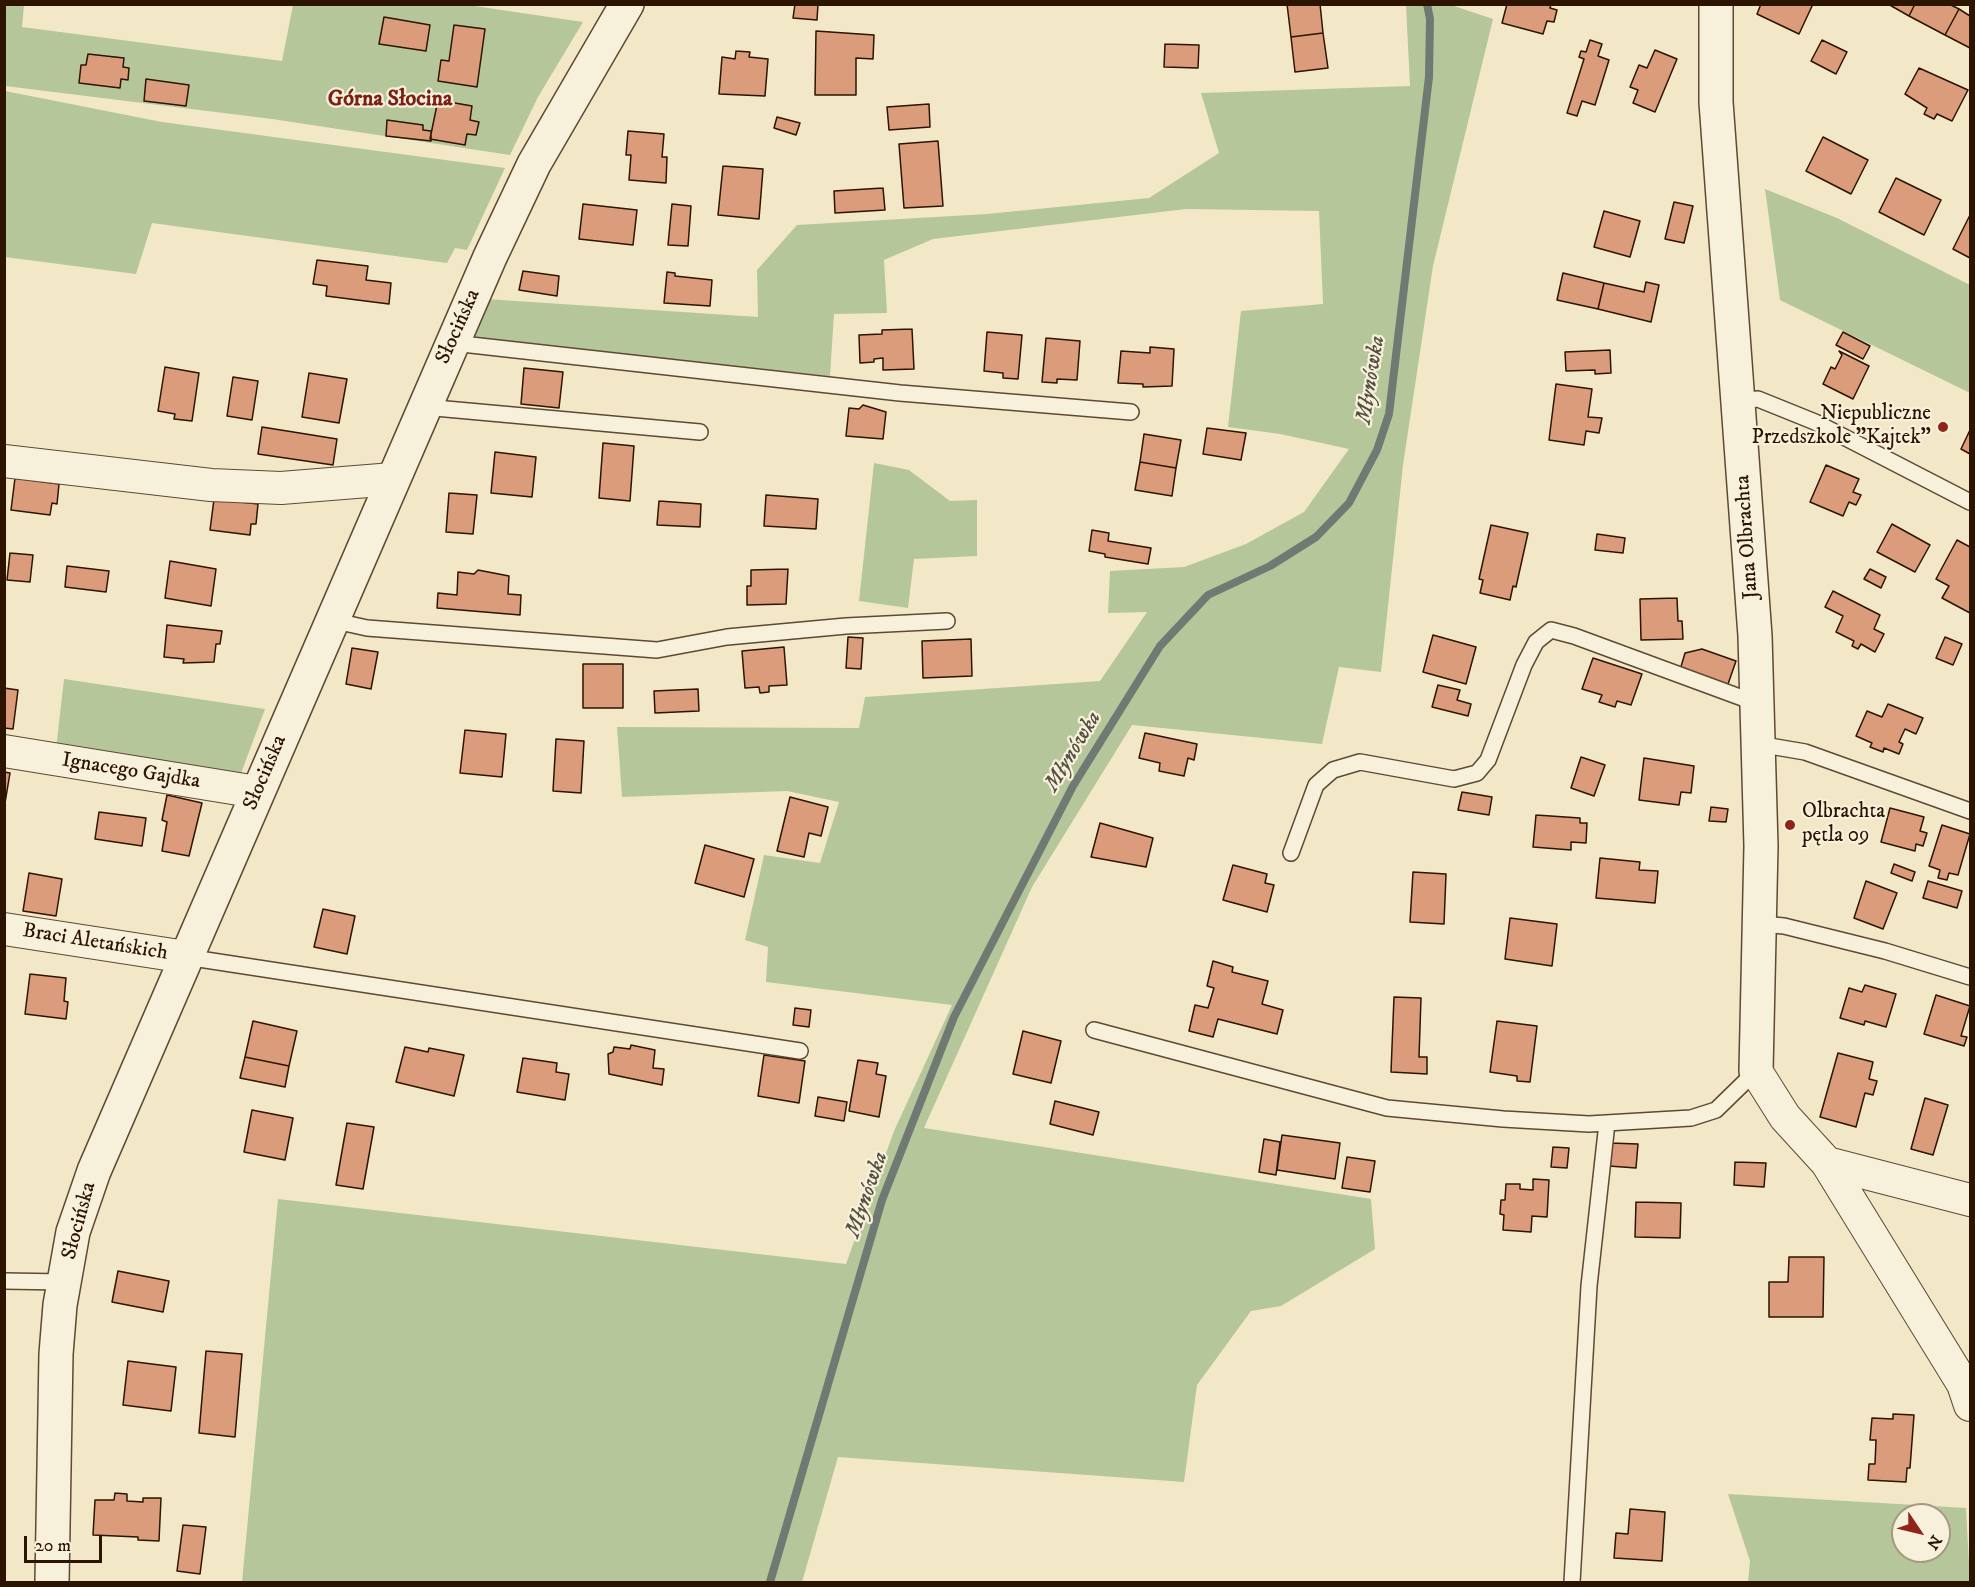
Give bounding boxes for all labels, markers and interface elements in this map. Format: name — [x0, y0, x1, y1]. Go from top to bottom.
district label: Górna Słocina — [328, 87, 452, 113]
street label: Słocińska — [431, 286, 487, 368]
water label: Młynówka — [1352, 334, 1392, 426]
place label: Niepubliczne Przedszkole "Kajtek" — [1752, 402, 1931, 452]
marker: Niepubliczne Przedszkole "Kajtek" — [1936, 420, 1950, 434]
street label: Jana Olbrachta — [1731, 474, 1765, 600]
water label: Młynówka — [1040, 707, 1108, 797]
street label: Słocińska — [239, 732, 293, 814]
street label: Ignacego Gajdka — [60, 749, 202, 795]
place label: Olbrachta pętla 09 — [1802, 800, 1885, 850]
marker: Olbrachta pętla 09 — [1783, 818, 1797, 832]
street label: Braci Aletańskich — [21, 919, 169, 967]
water label: Młynówka — [841, 1149, 895, 1241]
street label: Słocińska — [58, 1179, 102, 1263]
north arrow — [1891, 1503, 1951, 1563]
scale bar — [27, 1524, 105, 1562]
text: N — [1922, 1531, 1946, 1553]
text: 20 m — [35, 1535, 71, 1557]

